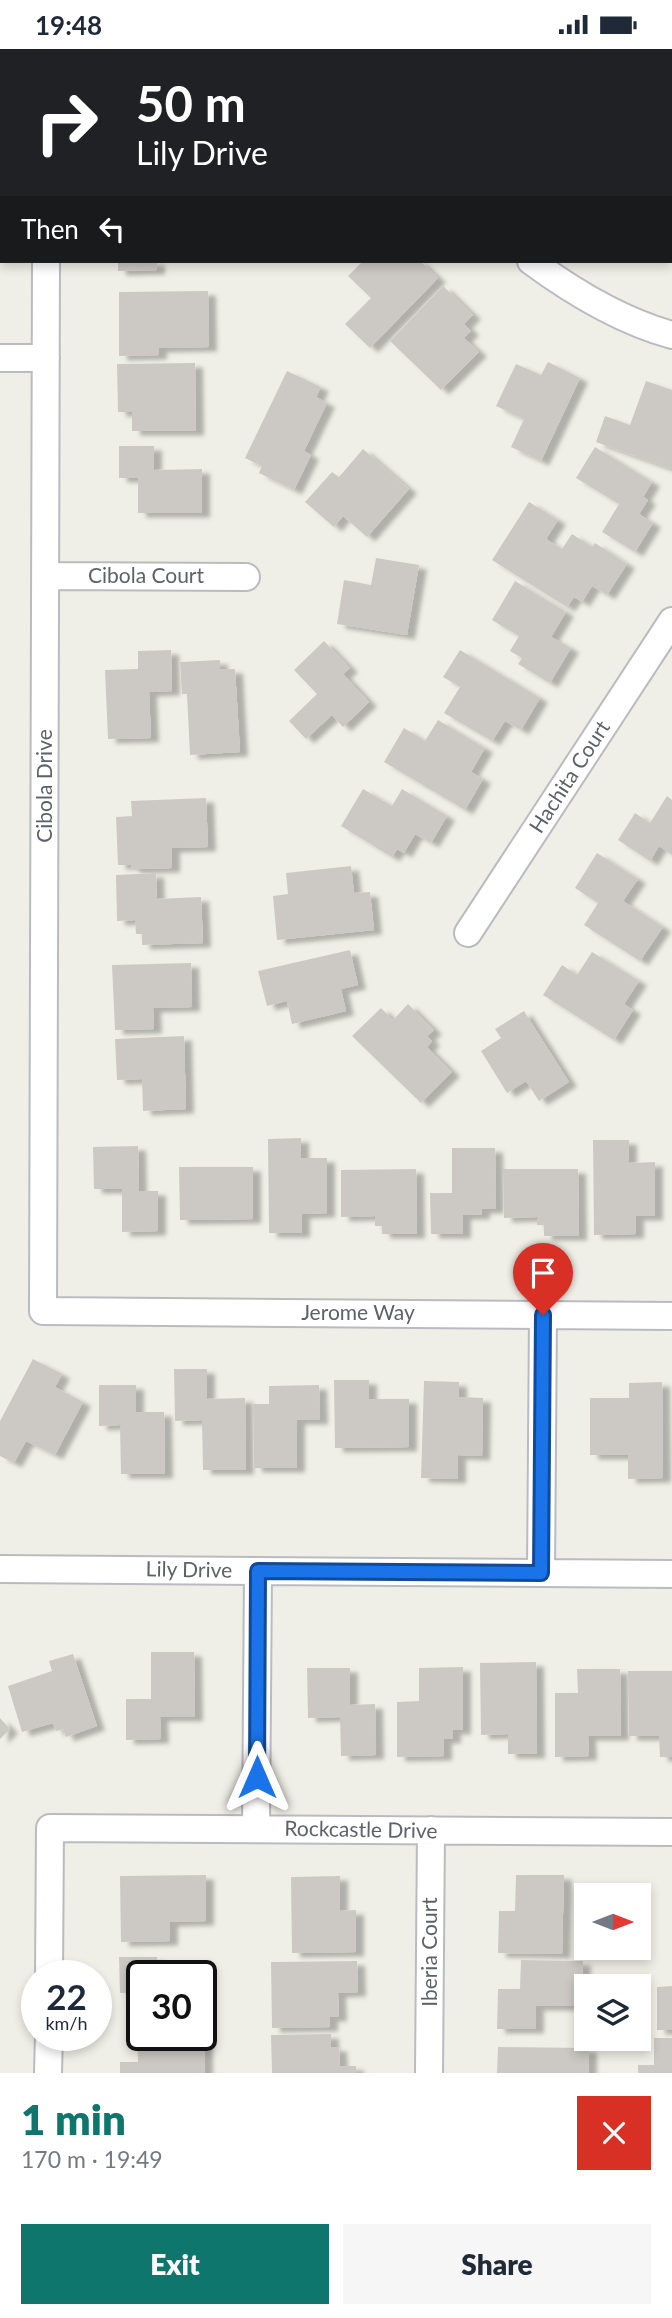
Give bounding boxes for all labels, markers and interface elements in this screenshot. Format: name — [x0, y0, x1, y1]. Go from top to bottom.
text: 19:48 — [35, 9, 102, 41]
text: 50 m — [136, 74, 246, 132]
icon: right — [21, 77, 112, 168]
text: Lily Drive — [136, 133, 268, 172]
icon: left — [93, 210, 131, 248]
text: Then — [21, 213, 79, 245]
street label: Cibola Court — [88, 562, 205, 587]
street label: Hachita Court — [523, 715, 615, 837]
street label: Cibola Drive — [31, 729, 56, 843]
pin — [513, 1243, 573, 1315]
icon: arrive — [524, 1254, 562, 1292]
street label: Jerome Way — [301, 1299, 415, 1324]
street label: Lily Drive — [146, 1555, 233, 1582]
position arrow — [220, 1740, 294, 1814]
street label: Rockcastle Drive — [284, 1815, 438, 1842]
north arrow — [574, 1883, 651, 1960]
map controls — [574, 1883, 651, 2051]
street label: Iberia Court — [416, 1897, 441, 2007]
speed limit sign: 30 — [126, 1960, 217, 2051]
button: layers — [574, 1974, 651, 2051]
text: 22 — [46, 1975, 87, 2017]
text: km/h — [45, 2012, 88, 2034]
text: 1 min — [21, 2094, 126, 2144]
button: close — [577, 2096, 651, 2170]
text: 170 m · 19:49 — [21, 2145, 163, 2173]
button: Exit — [21, 2224, 329, 2304]
button: Share — [343, 2224, 651, 2304]

